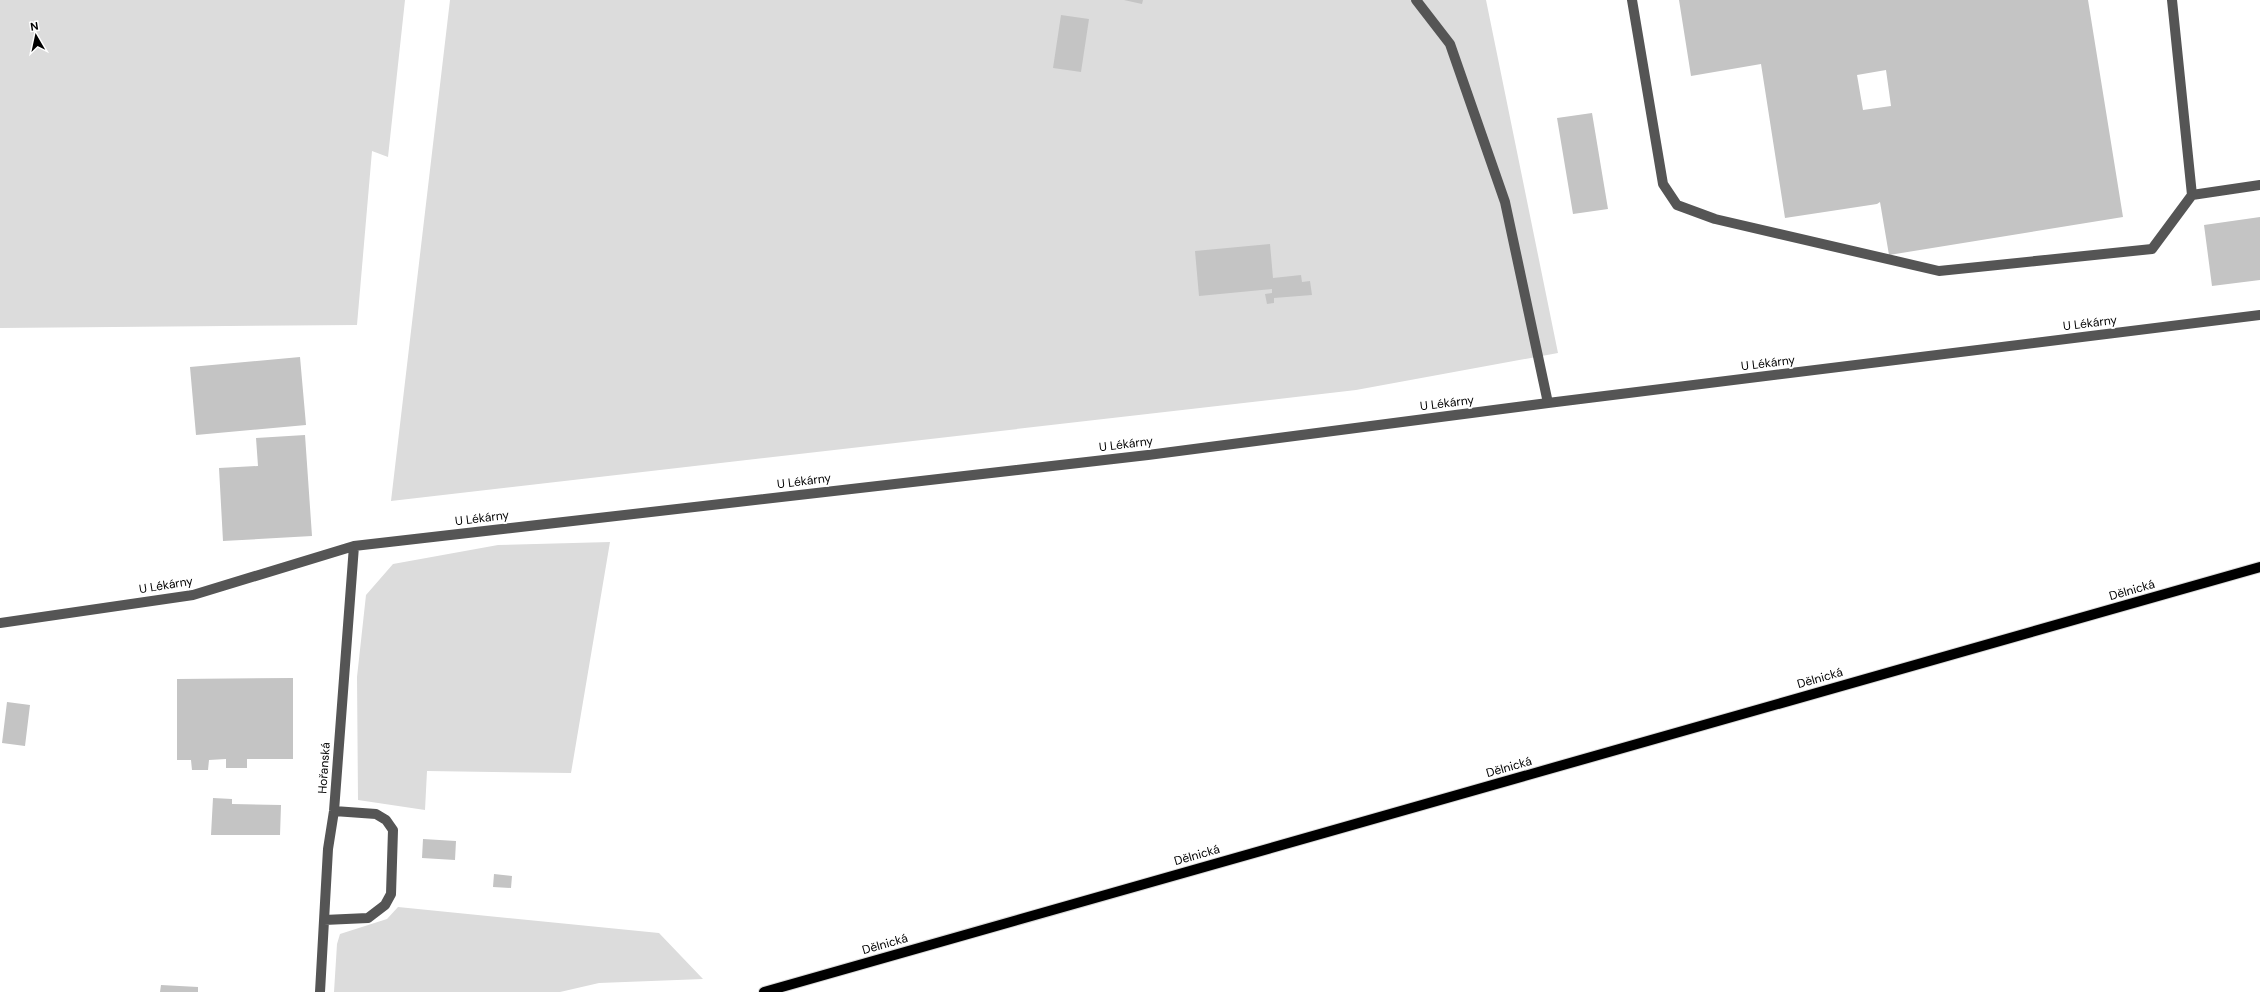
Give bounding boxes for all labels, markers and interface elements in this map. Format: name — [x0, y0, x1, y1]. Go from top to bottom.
north arrow — [16, 16, 56, 56]
text: N — [29, 19, 39, 34]
street label: U Lékárny — [2062, 312, 2118, 334]
street label: U Lékárny — [1740, 352, 1796, 374]
street label: U Lékárny — [1419, 392, 1475, 414]
street label: U Lékárny — [1098, 433, 1154, 455]
street label: U Lékárny — [776, 470, 832, 492]
street label: U Lékárny — [454, 507, 510, 529]
street label: U Lékárny — [138, 573, 194, 597]
street label: Dělnická — [2107, 576, 2157, 604]
street label: Dělnická — [1795, 664, 1845, 692]
street label: Hořanská — [314, 742, 334, 794]
street label: Dělnická — [1484, 753, 1534, 781]
street label: Dělnická — [1172, 841, 1222, 869]
street label: Dělnická — [860, 930, 910, 958]

